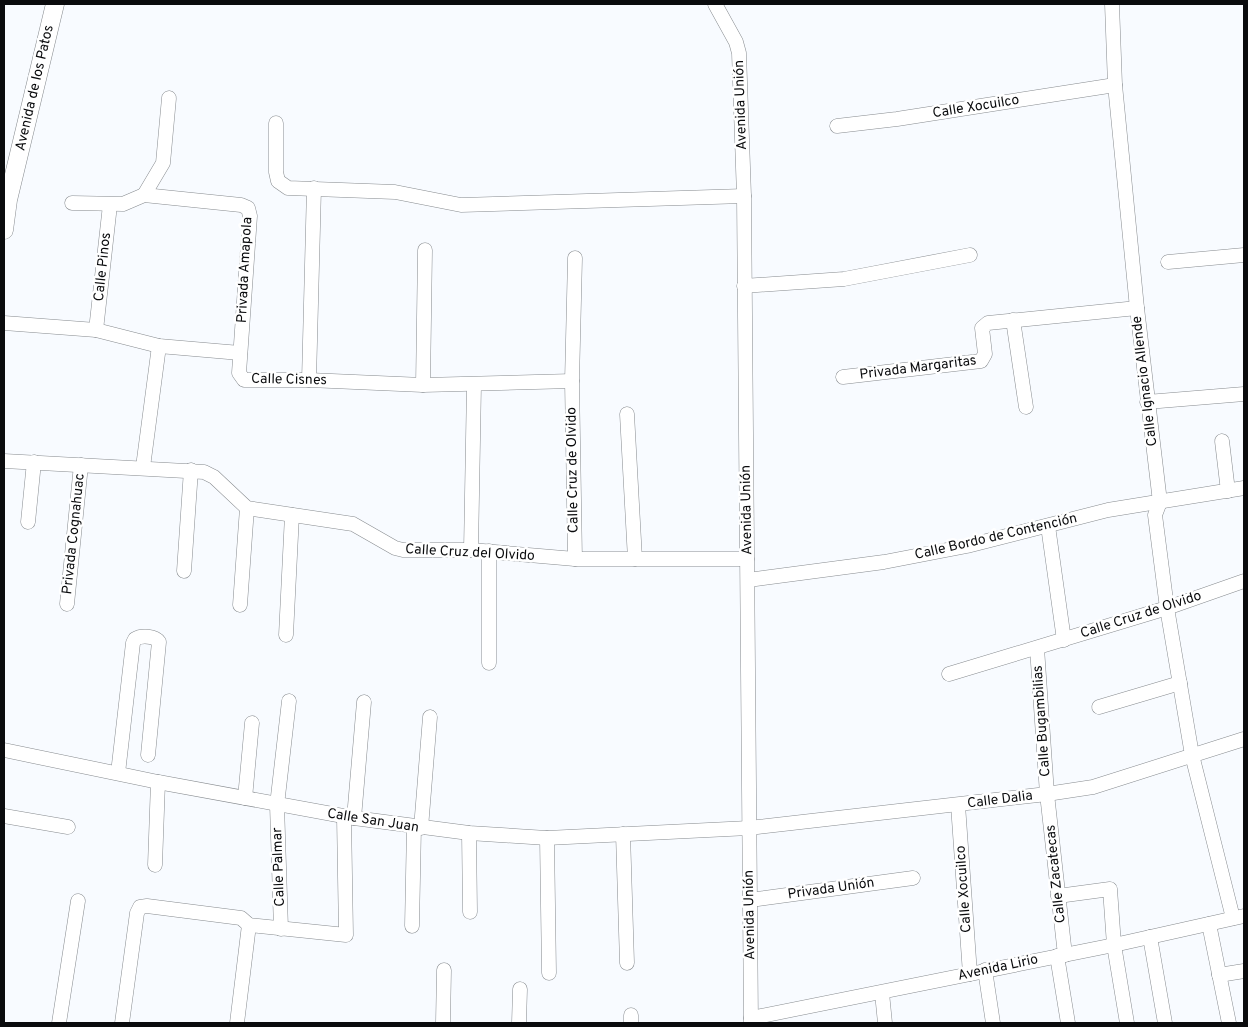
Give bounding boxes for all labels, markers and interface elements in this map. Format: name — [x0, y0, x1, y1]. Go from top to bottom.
street label: Avenida de los Patos — [12, 23, 58, 153]
street label: Avenida Unión — [731, 60, 751, 150]
street label: Calle Xocuilco — [931, 92, 1021, 122]
street label: Privada Amapola — [234, 217, 256, 323]
street label: Calle Pinos — [91, 232, 115, 302]
street label: Calle Ignacio Allende — [1129, 315, 1161, 447]
street label: Privada Margaritas — [859, 352, 977, 384]
street label: Calle Cisnes — [251, 371, 327, 389]
street label: Calle Cruz de Olvido — [563, 407, 583, 533]
street label: Avenida Unión — [738, 465, 756, 555]
street label: Privada Cognahuac — [59, 473, 89, 595]
street label: Calle Bordo de Contención — [913, 510, 1079, 564]
street label: Calle Cruz del Olvido — [405, 541, 535, 565]
street label: Calle Cruz de Olvido — [1078, 587, 1204, 643]
street label: Calle Bugambilias — [1030, 665, 1054, 777]
street label: Calle Dalia — [966, 788, 1034, 812]
street label: Calle San Juan — [326, 805, 420, 837]
street label: Calle Zacatecas — [1042, 824, 1070, 924]
street label: Calle Palmar — [269, 827, 289, 907]
street label: Calle Xocuilco — [952, 845, 976, 933]
street label: Avenida Unión — [741, 870, 759, 960]
street label: Privada Unión — [786, 874, 876, 904]
street label: Avenida Lirio — [956, 951, 1040, 985]

